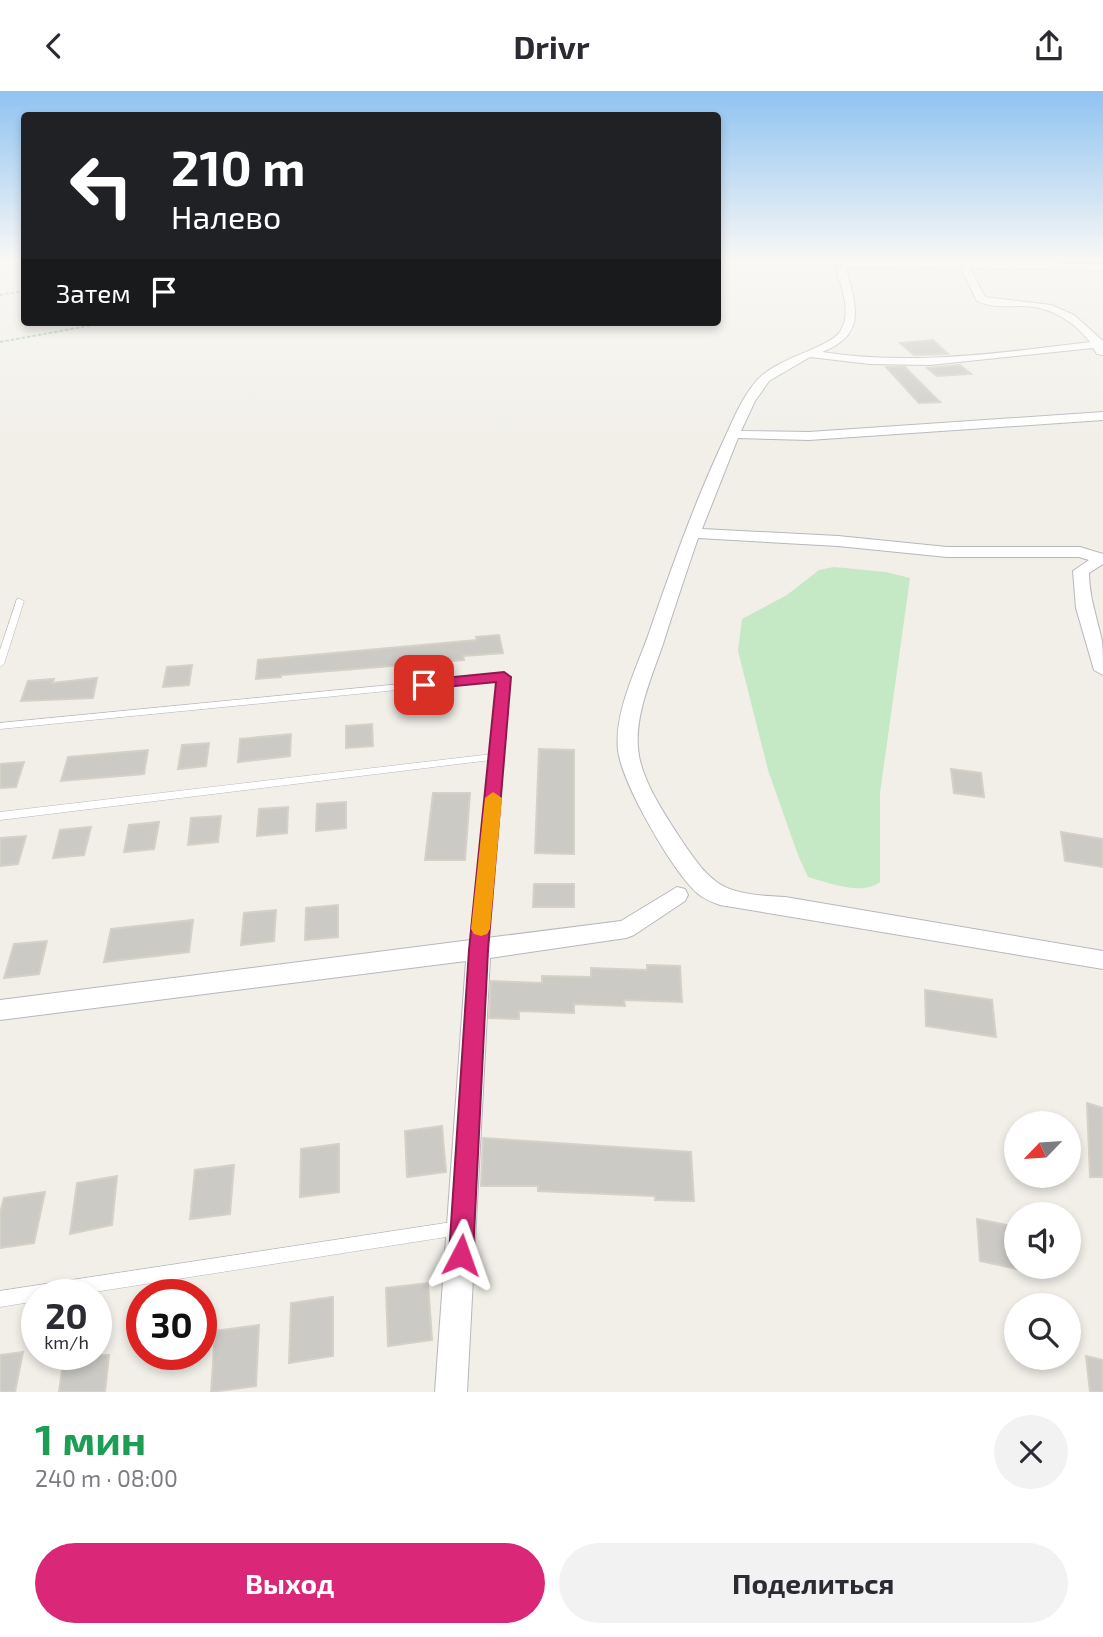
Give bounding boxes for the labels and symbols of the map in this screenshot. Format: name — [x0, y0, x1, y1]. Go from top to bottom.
pin — [394, 655, 454, 715]
north arrow — [1004, 1111, 1082, 1188]
position arrow — [424, 1218, 498, 1292]
speed limit sign: 30 — [126, 1279, 217, 1370]

